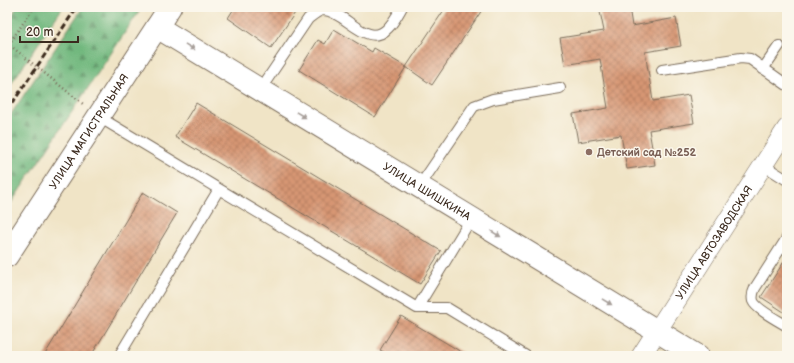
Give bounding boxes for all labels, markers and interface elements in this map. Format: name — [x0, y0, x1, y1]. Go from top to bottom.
scale bar — [20, 18, 78, 44]
text: 20 m — [26, 25, 53, 40]
one-way arrow — [184, 44, 196, 51]
street label: УЛИЦА МАГИСТРАЛЬНАЯ — [46, 71, 131, 191]
one-way arrow — [296, 111, 306, 119]
place label: Детский сад №252 — [597, 146, 697, 159]
marker: Детский сад №252 — [584, 147, 594, 157]
street label: УЛИЦА ШИШКИНА — [381, 160, 473, 223]
street label: УЛИЦА АВТОЗАВОДСКАЯ — [673, 183, 755, 301]
one-way arrow — [490, 230, 502, 237]
one-way arrow — [601, 298, 613, 305]

